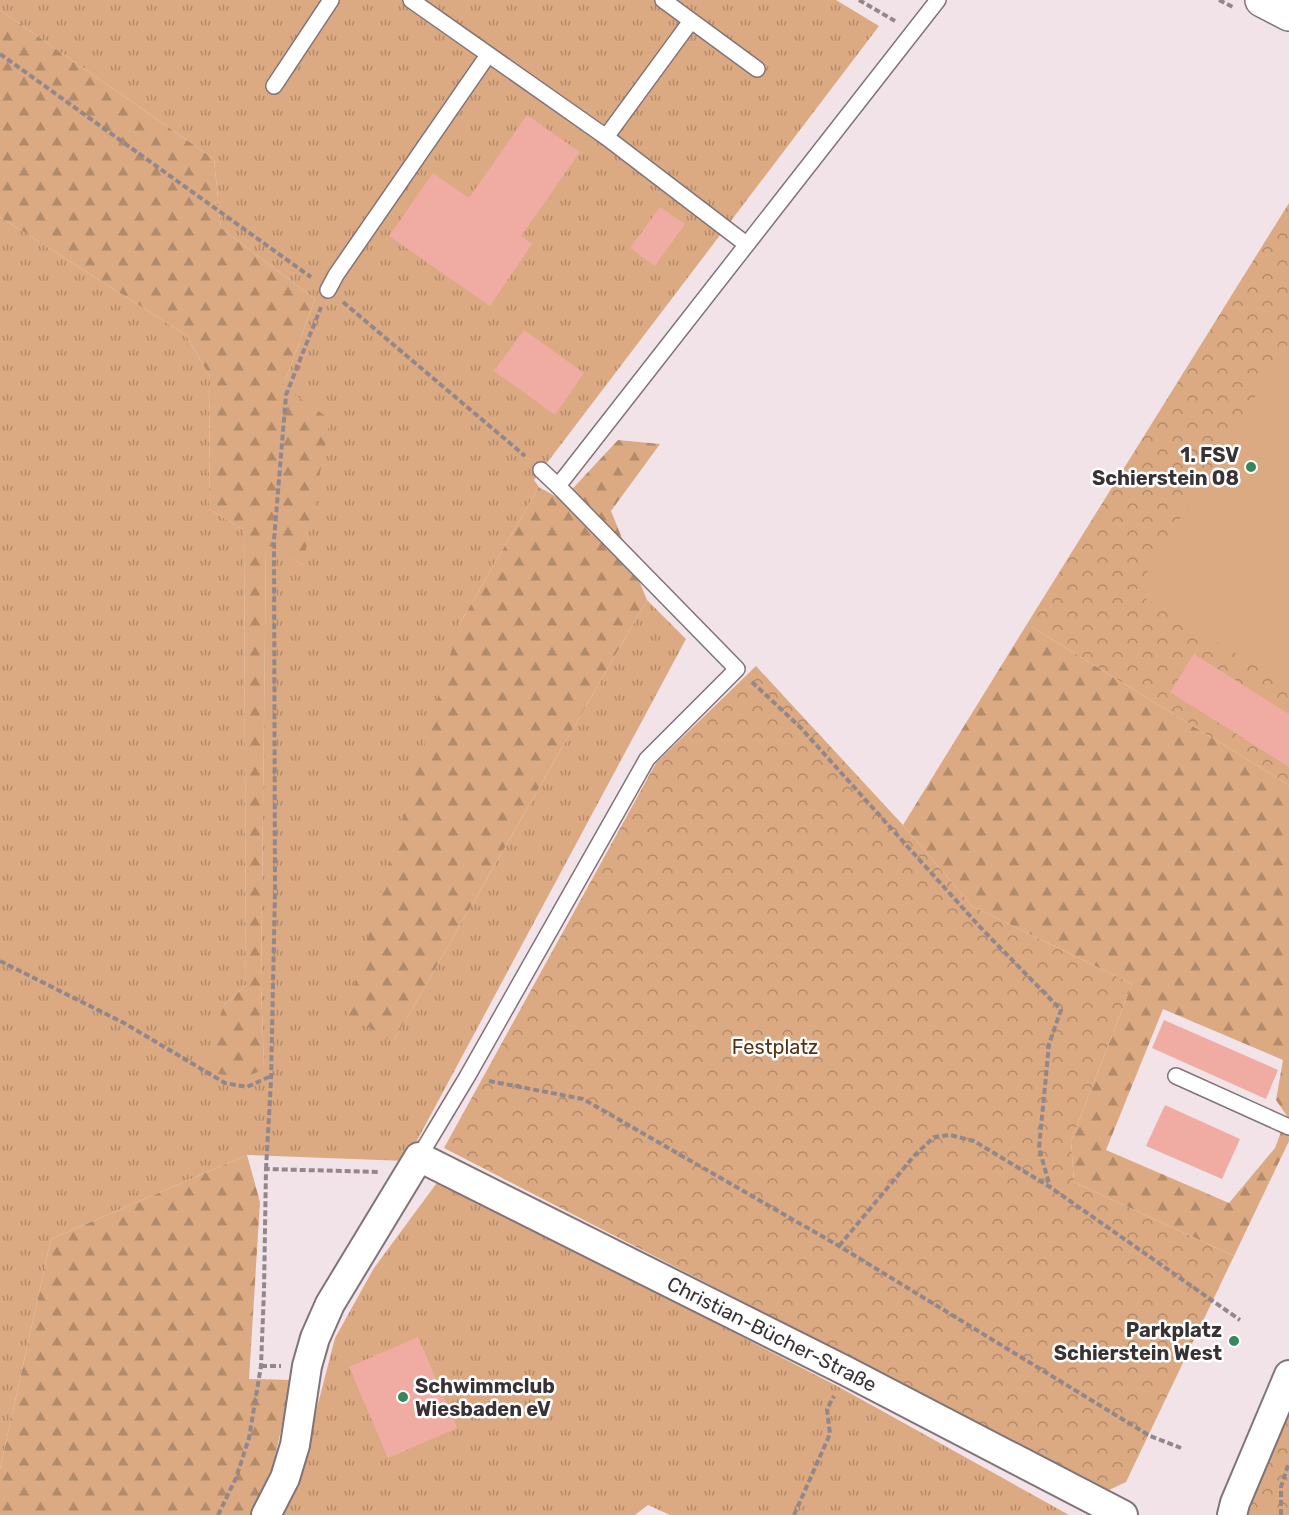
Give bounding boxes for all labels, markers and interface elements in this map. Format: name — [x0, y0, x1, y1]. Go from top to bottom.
place label: 1. FSV Schierstein 08 — [1092, 443, 1239, 490]
marker: 1. FSV Schierstein 08 — [1244, 460, 1258, 474]
park label: Festplatz — [732, 1035, 818, 1059]
street label: Christian-Bücher-Straße — [663, 1271, 881, 1397]
place label: Parkplatz Schierstein West — [1054, 1318, 1222, 1365]
marker: Parkplatz Schierstein West — [1227, 1334, 1241, 1348]
place label: Schwimmclub Wiesbaden eV — [415, 1374, 555, 1421]
marker: Schwimmclub Wiesbaden eV — [396, 1390, 410, 1404]

